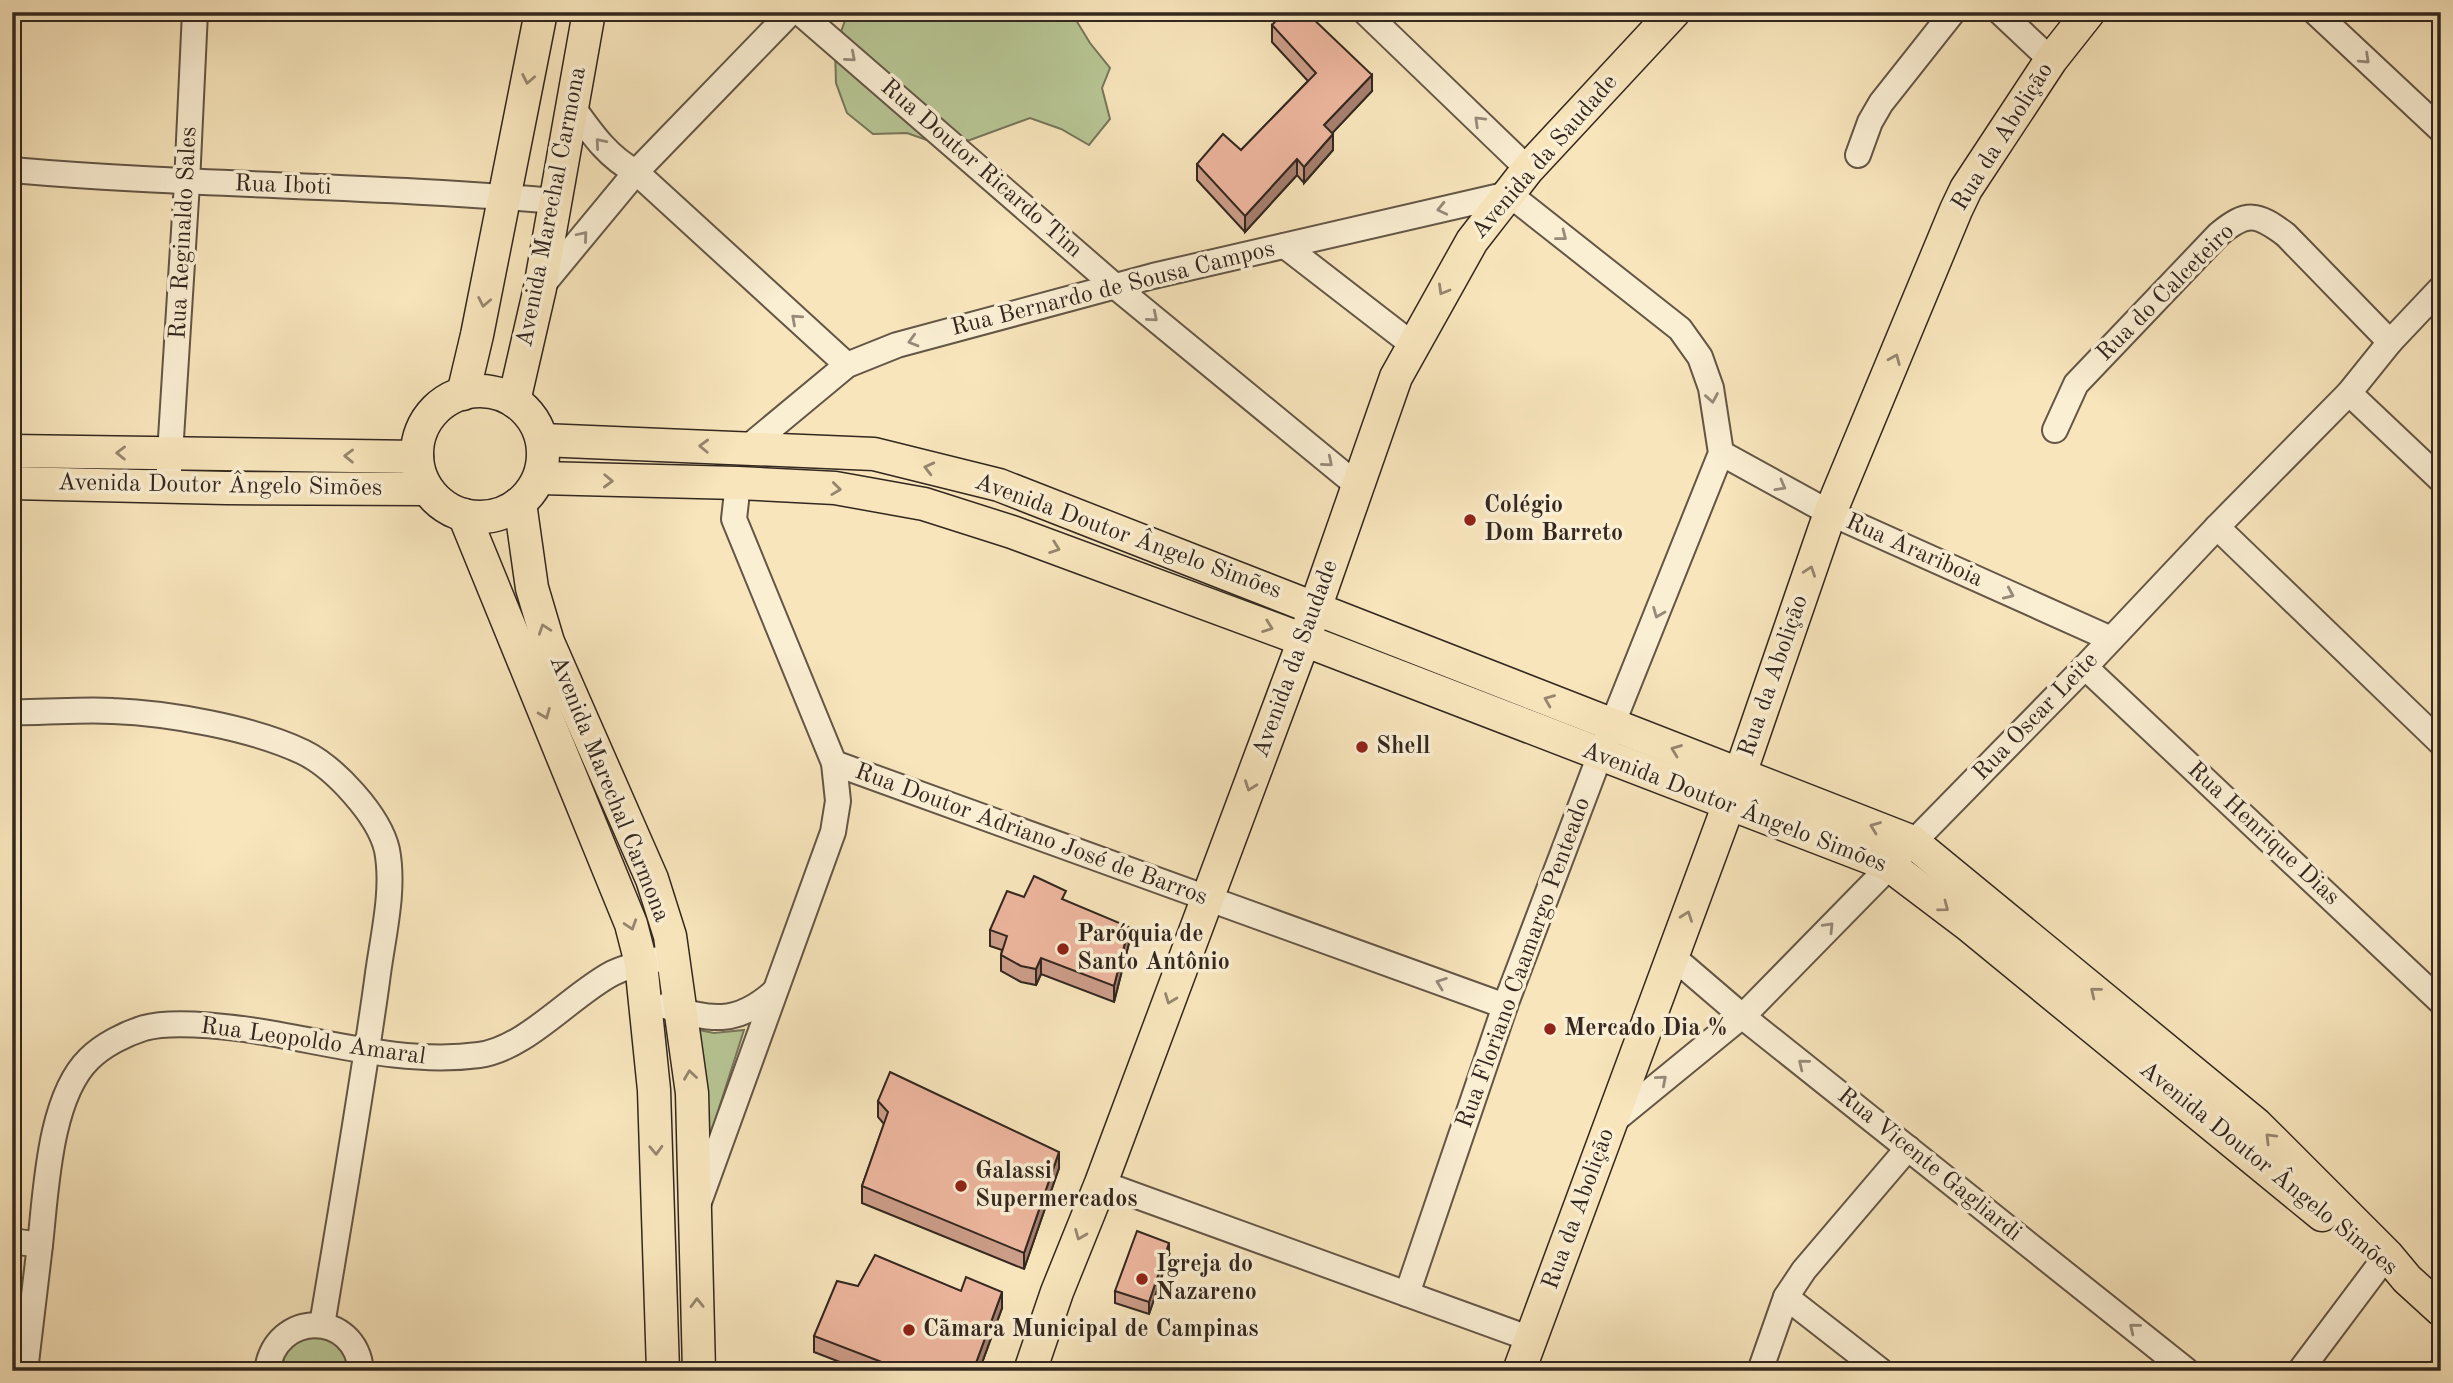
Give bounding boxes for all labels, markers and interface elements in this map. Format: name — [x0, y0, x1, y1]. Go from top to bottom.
one-way arrow — [842, 49, 855, 61]
one-way arrow — [2357, 51, 2370, 63]
street label: Rua da Abolição — [1948, 59, 2058, 215]
street label: Avenida Marechal Carmona — [513, 65, 591, 349]
street label: Avenida da Saudade — [1468, 70, 1622, 244]
one-way arrow — [521, 73, 536, 85]
street label: Rua Doutor Ricardo Tim — [876, 75, 1086, 263]
one-way arrow — [1474, 117, 1487, 130]
street label: Rua Reginaldo Sales — [166, 126, 202, 340]
one-way arrow — [596, 138, 608, 151]
street label: Rua Iboti — [234, 172, 332, 200]
one-way arrow — [1436, 200, 1448, 215]
street label: Rua do Calceteiro — [2093, 220, 2239, 366]
one-way arrow — [1554, 228, 1567, 240]
one-way arrow — [575, 231, 587, 244]
street label: Rua Bernardo de Sousa Campos — [949, 237, 1277, 341]
one-way arrow — [1438, 283, 1451, 296]
one-way arrow — [477, 296, 492, 308]
one-way arrow — [1145, 309, 1158, 321]
one-way arrow — [791, 315, 804, 327]
one-way arrow — [907, 333, 919, 347]
one-way arrow — [1886, 354, 1900, 366]
one-way arrow — [1704, 392, 1719, 404]
one-way arrow — [698, 439, 709, 454]
one-way arrow — [116, 445, 126, 461]
one-way arrow — [343, 448, 354, 464]
one-way arrow — [1320, 454, 1333, 466]
one-way arrow — [924, 462, 936, 476]
street label: Avenida Doutor Ângelo Simões — [971, 466, 1286, 604]
street label: Avenida Doutor Ângelo Simões — [58, 467, 382, 501]
one-way arrow — [603, 473, 614, 488]
one-way arrow — [1774, 478, 1786, 492]
one-way arrow — [830, 481, 841, 496]
place label: Colégio Dom Barreto — [1484, 494, 1623, 546]
street label: Rua Arariboia — [1842, 510, 1986, 592]
marker: Colégio Dom Barreto — [1462, 512, 1478, 528]
one-way arrow — [1048, 540, 1060, 554]
street label: Avenida da Saudade — [1249, 557, 1343, 761]
one-way arrow — [1802, 565, 1816, 577]
one-way arrow — [2002, 586, 2014, 600]
street label: Rua da Abolição — [1735, 592, 1813, 760]
one-way arrow — [1652, 606, 1666, 618]
one-way arrow — [1261, 619, 1273, 633]
one-way arrow — [538, 624, 552, 636]
street label: Rua Oscar Leite — [1969, 648, 2103, 786]
street label: Avenida Marechal Carmona — [545, 652, 674, 926]
one-way arrow — [1544, 695, 1556, 709]
one-way arrow — [536, 708, 550, 720]
place label: Shell — [1376, 735, 1430, 759]
street label: Avenida Doutor Ângelo Simões — [1578, 735, 1891, 877]
marker: Shell — [1354, 739, 1370, 755]
one-way arrow — [1671, 744, 1683, 758]
street label: Rua Henrique Dias — [2182, 758, 2344, 910]
street label: Rua Doutor Adriano José de Barros — [852, 760, 1210, 910]
one-way arrow — [1244, 780, 1258, 792]
street label: Rua Floriano Caamargo Penteado — [1453, 795, 1595, 1131]
one-way arrow — [1870, 821, 1882, 835]
one-way arrow — [1936, 898, 1948, 911]
one-way arrow — [1679, 911, 1693, 923]
one-way arrow — [623, 918, 637, 931]
one-way arrow — [1821, 922, 1834, 935]
place label: Paróquia de Santo Antônio — [1077, 923, 1230, 975]
marker: Paróquia de Santo Antônio — [1055, 941, 1071, 957]
one-way arrow — [1435, 977, 1447, 991]
one-way arrow — [2091, 988, 2104, 1000]
one-way arrow — [1164, 993, 1178, 1005]
street label: Rua Leopoldo Amaral — [199, 1014, 427, 1070]
place label: Mercado Dia % — [1564, 1017, 1728, 1041]
marker: Mercado Dia % — [1542, 1021, 1558, 1037]
street label: Avenida Doutor Ângelo Simões — [2134, 1054, 2404, 1280]
one-way arrow — [1798, 1060, 1810, 1073]
one-way arrow — [682, 1069, 697, 1081]
one-way arrow — [1653, 1076, 1666, 1088]
street label: Rua Vicente Gagliardi — [1832, 1084, 2026, 1246]
street label: Rua da Abolição — [1539, 1125, 1619, 1293]
one-way arrow — [2265, 1133, 2278, 1146]
one-way arrow — [648, 1146, 664, 1156]
place label: Galassi Supermercados — [975, 1160, 1138, 1212]
marker: Galassi Supermercados — [953, 1178, 969, 1194]
one-way arrow — [1075, 1228, 1089, 1240]
place label: Igreja do Nazareno — [1156, 1253, 1257, 1305]
marker: Igreja do Nazareno — [1134, 1271, 1150, 1287]
one-way arrow — [689, 1297, 705, 1307]
place label: Cãmara Municipal de Campinas — [923, 1318, 1259, 1342]
marker: Cãmara Municipal de Campinas — [901, 1322, 917, 1338]
one-way arrow — [2129, 1324, 2142, 1337]

